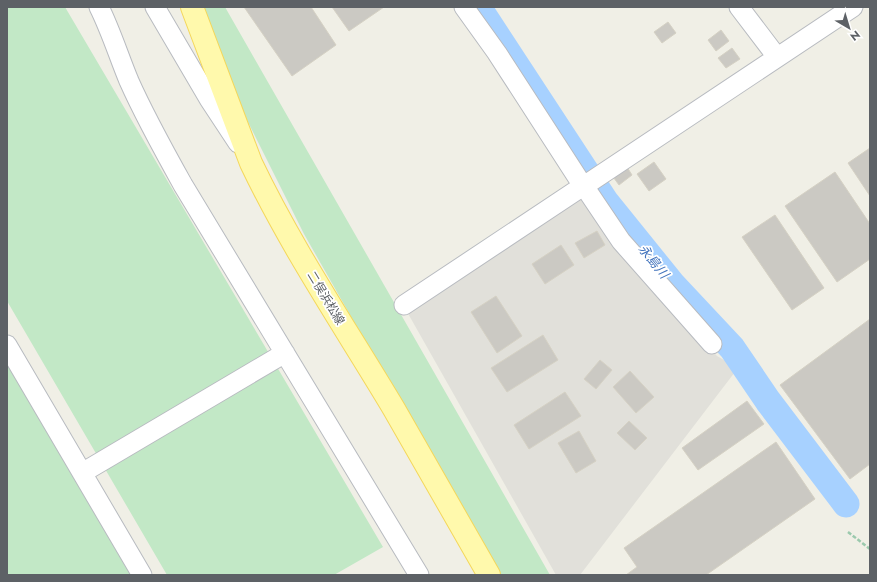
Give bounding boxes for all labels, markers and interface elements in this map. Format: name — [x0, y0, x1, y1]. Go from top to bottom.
north arrow — [829, 8, 869, 48]
text: N — [847, 27, 864, 45]
water label: 永島川 — [634, 240, 675, 284]
street label: 二俣浜松線 — [303, 268, 349, 328]

